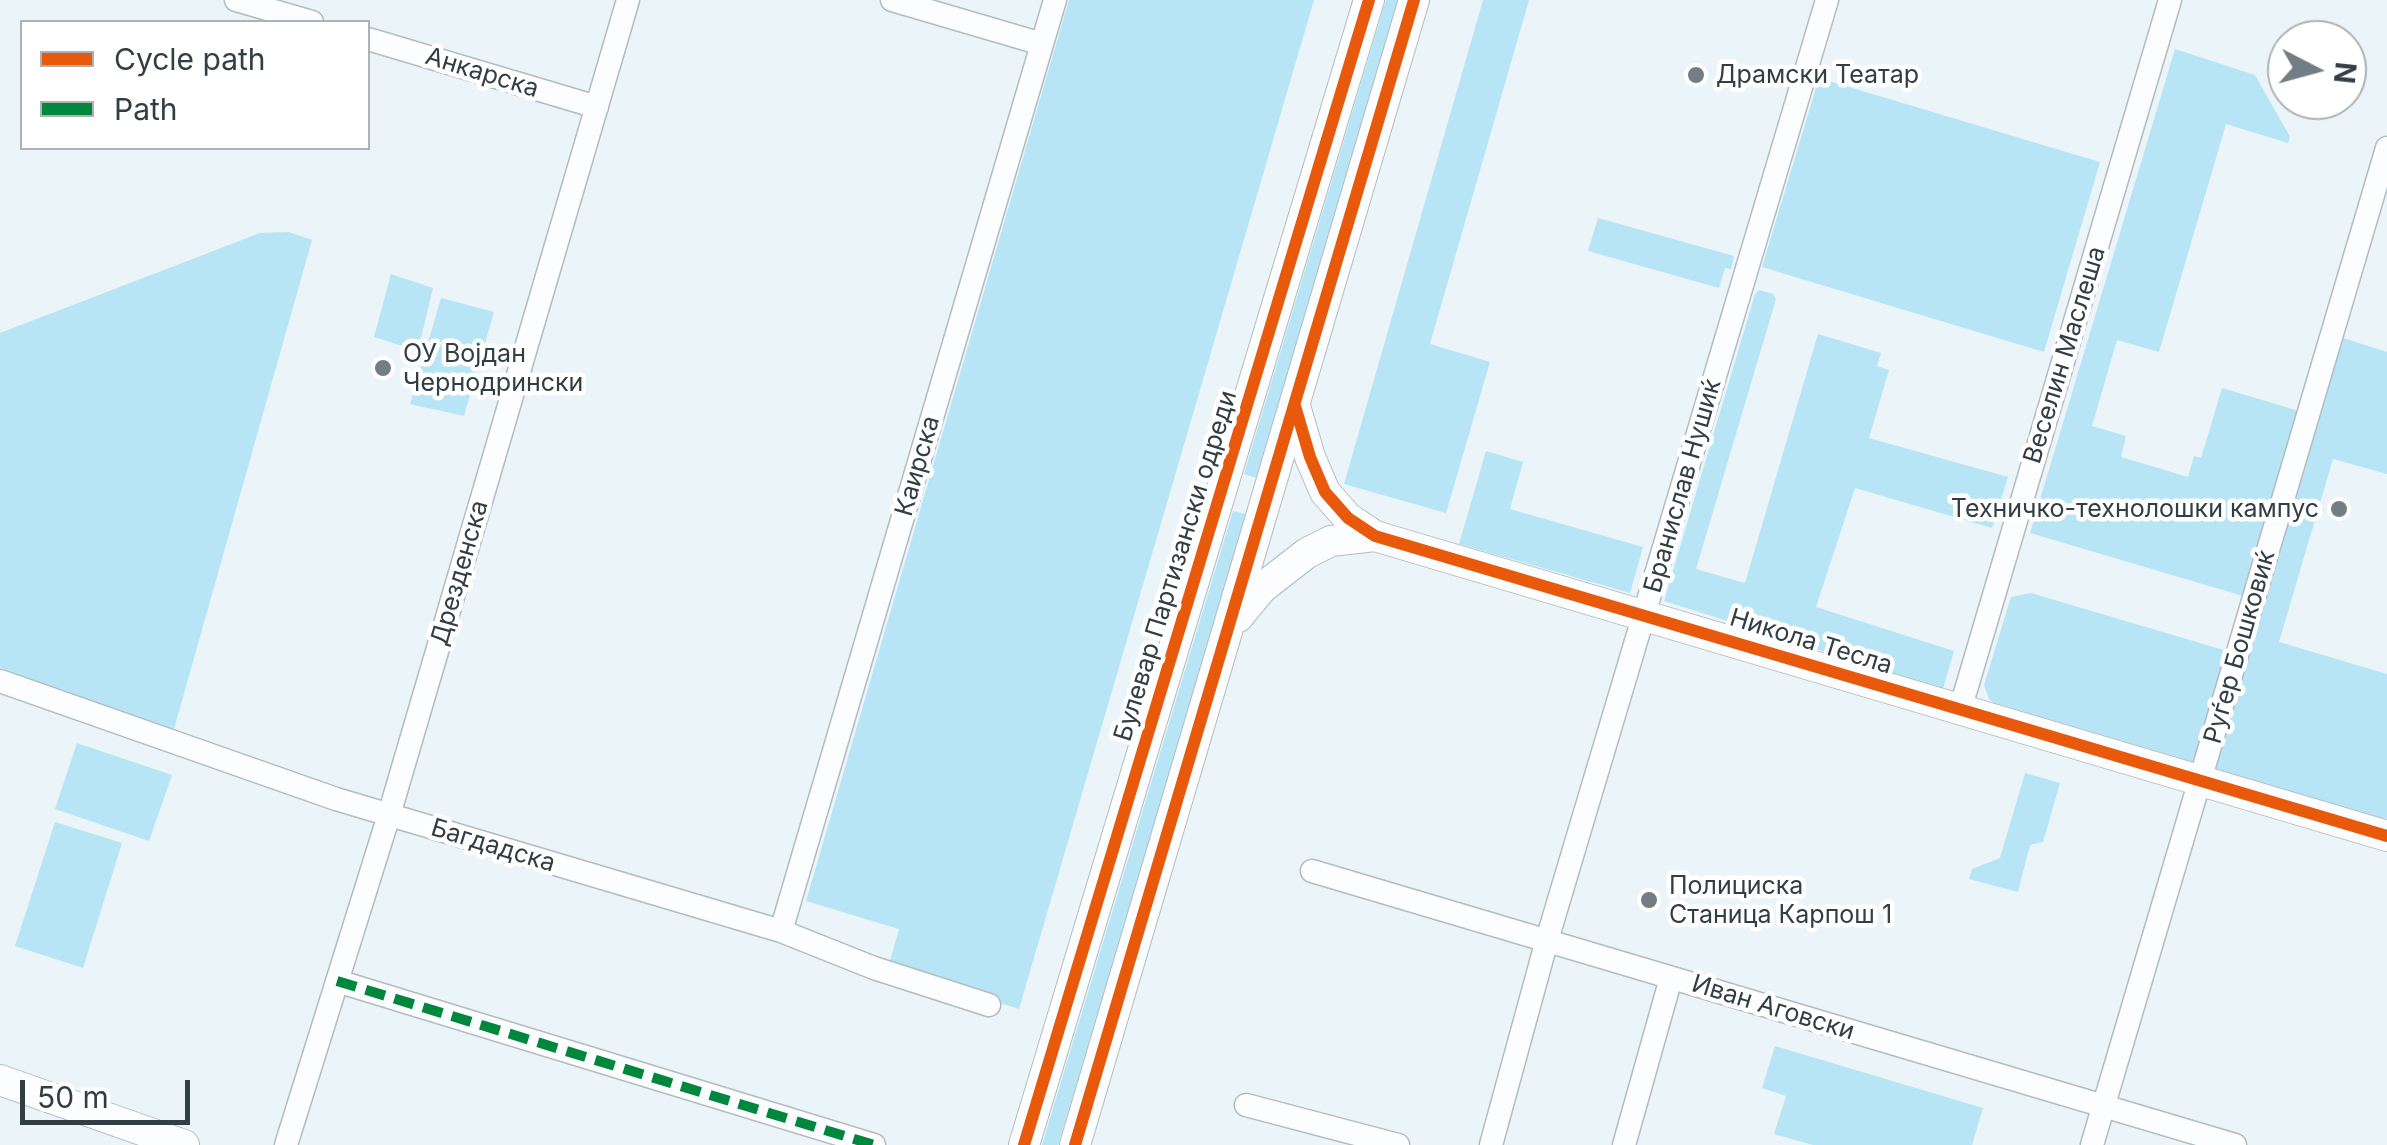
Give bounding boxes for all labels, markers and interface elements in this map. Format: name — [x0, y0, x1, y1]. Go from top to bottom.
legend — [20, 20, 370, 150]
north arrow — [2267, 20, 2367, 120]
text: Cycle path — [114, 41, 266, 77]
street label: Анкарска — [422, 42, 542, 104]
place label: Драмски Театар — [1716, 60, 1919, 90]
text: N — [2327, 61, 2363, 85]
marker: Драмски Театар — [1685, 64, 1707, 86]
text: Path — [114, 91, 178, 127]
street label: Веселин Маслеша — [2018, 243, 2112, 467]
place label: ОУ Војдан Чернодрински — [403, 339, 583, 398]
marker: ОУ Војдан Чернодрински — [372, 357, 394, 379]
street label: Бранислав Нушиќ — [1638, 376, 1728, 596]
street label: Булевар Партизански одреди — [1108, 387, 1244, 745]
street label: Каирска — [889, 412, 947, 520]
place label: Техничко-технолошки кампус — [1951, 494, 2319, 524]
street label: Дрезденска — [425, 497, 495, 649]
marker: Техничко-технолошки кампус — [2328, 498, 2350, 520]
street label: Руѓер Бошковиќ — [2198, 547, 2282, 747]
street label: Никола Тесла — [1726, 603, 1896, 681]
street label: Багдадска — [427, 813, 559, 879]
place label: Полициска Станица Карпош 1 — [1669, 871, 1892, 930]
marker: Полициска Станица Карпош 1 — [1638, 889, 1660, 911]
street label: Иван Аговски — [1688, 969, 1858, 1047]
scale bar — [25, 1060, 195, 1122]
text: 50 m — [37, 1079, 109, 1115]

